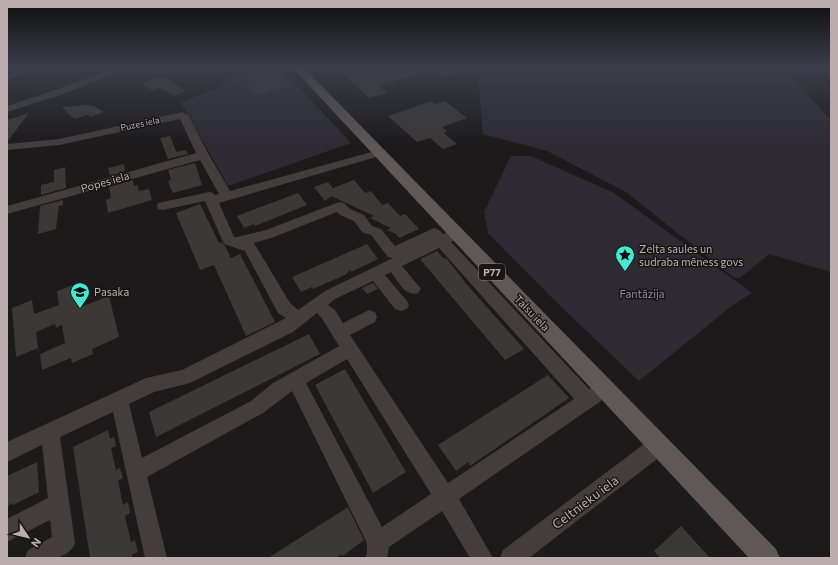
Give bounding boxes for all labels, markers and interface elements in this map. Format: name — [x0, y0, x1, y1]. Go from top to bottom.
street label: Puzes iela — [119, 114, 161, 133]
street label: Popes iela — [79, 168, 131, 195]
place label: Zelta saules un sudraba mēness govs — [639, 242, 743, 268]
place icon: Zelta saules un sudraba mēness govs — [614, 244, 636, 272]
road number: P77 — [479, 264, 505, 280]
school or university icon: Pasaka — [69, 281, 91, 309]
place label: Pasaka — [94, 285, 129, 298]
park label: Fantāzija — [619, 287, 665, 300]
street label: Talsu iela — [512, 292, 553, 333]
street label: Celtnieku iela — [549, 472, 621, 532]
north arrow — [8, 517, 48, 557]
text: N — [29, 536, 44, 550]

